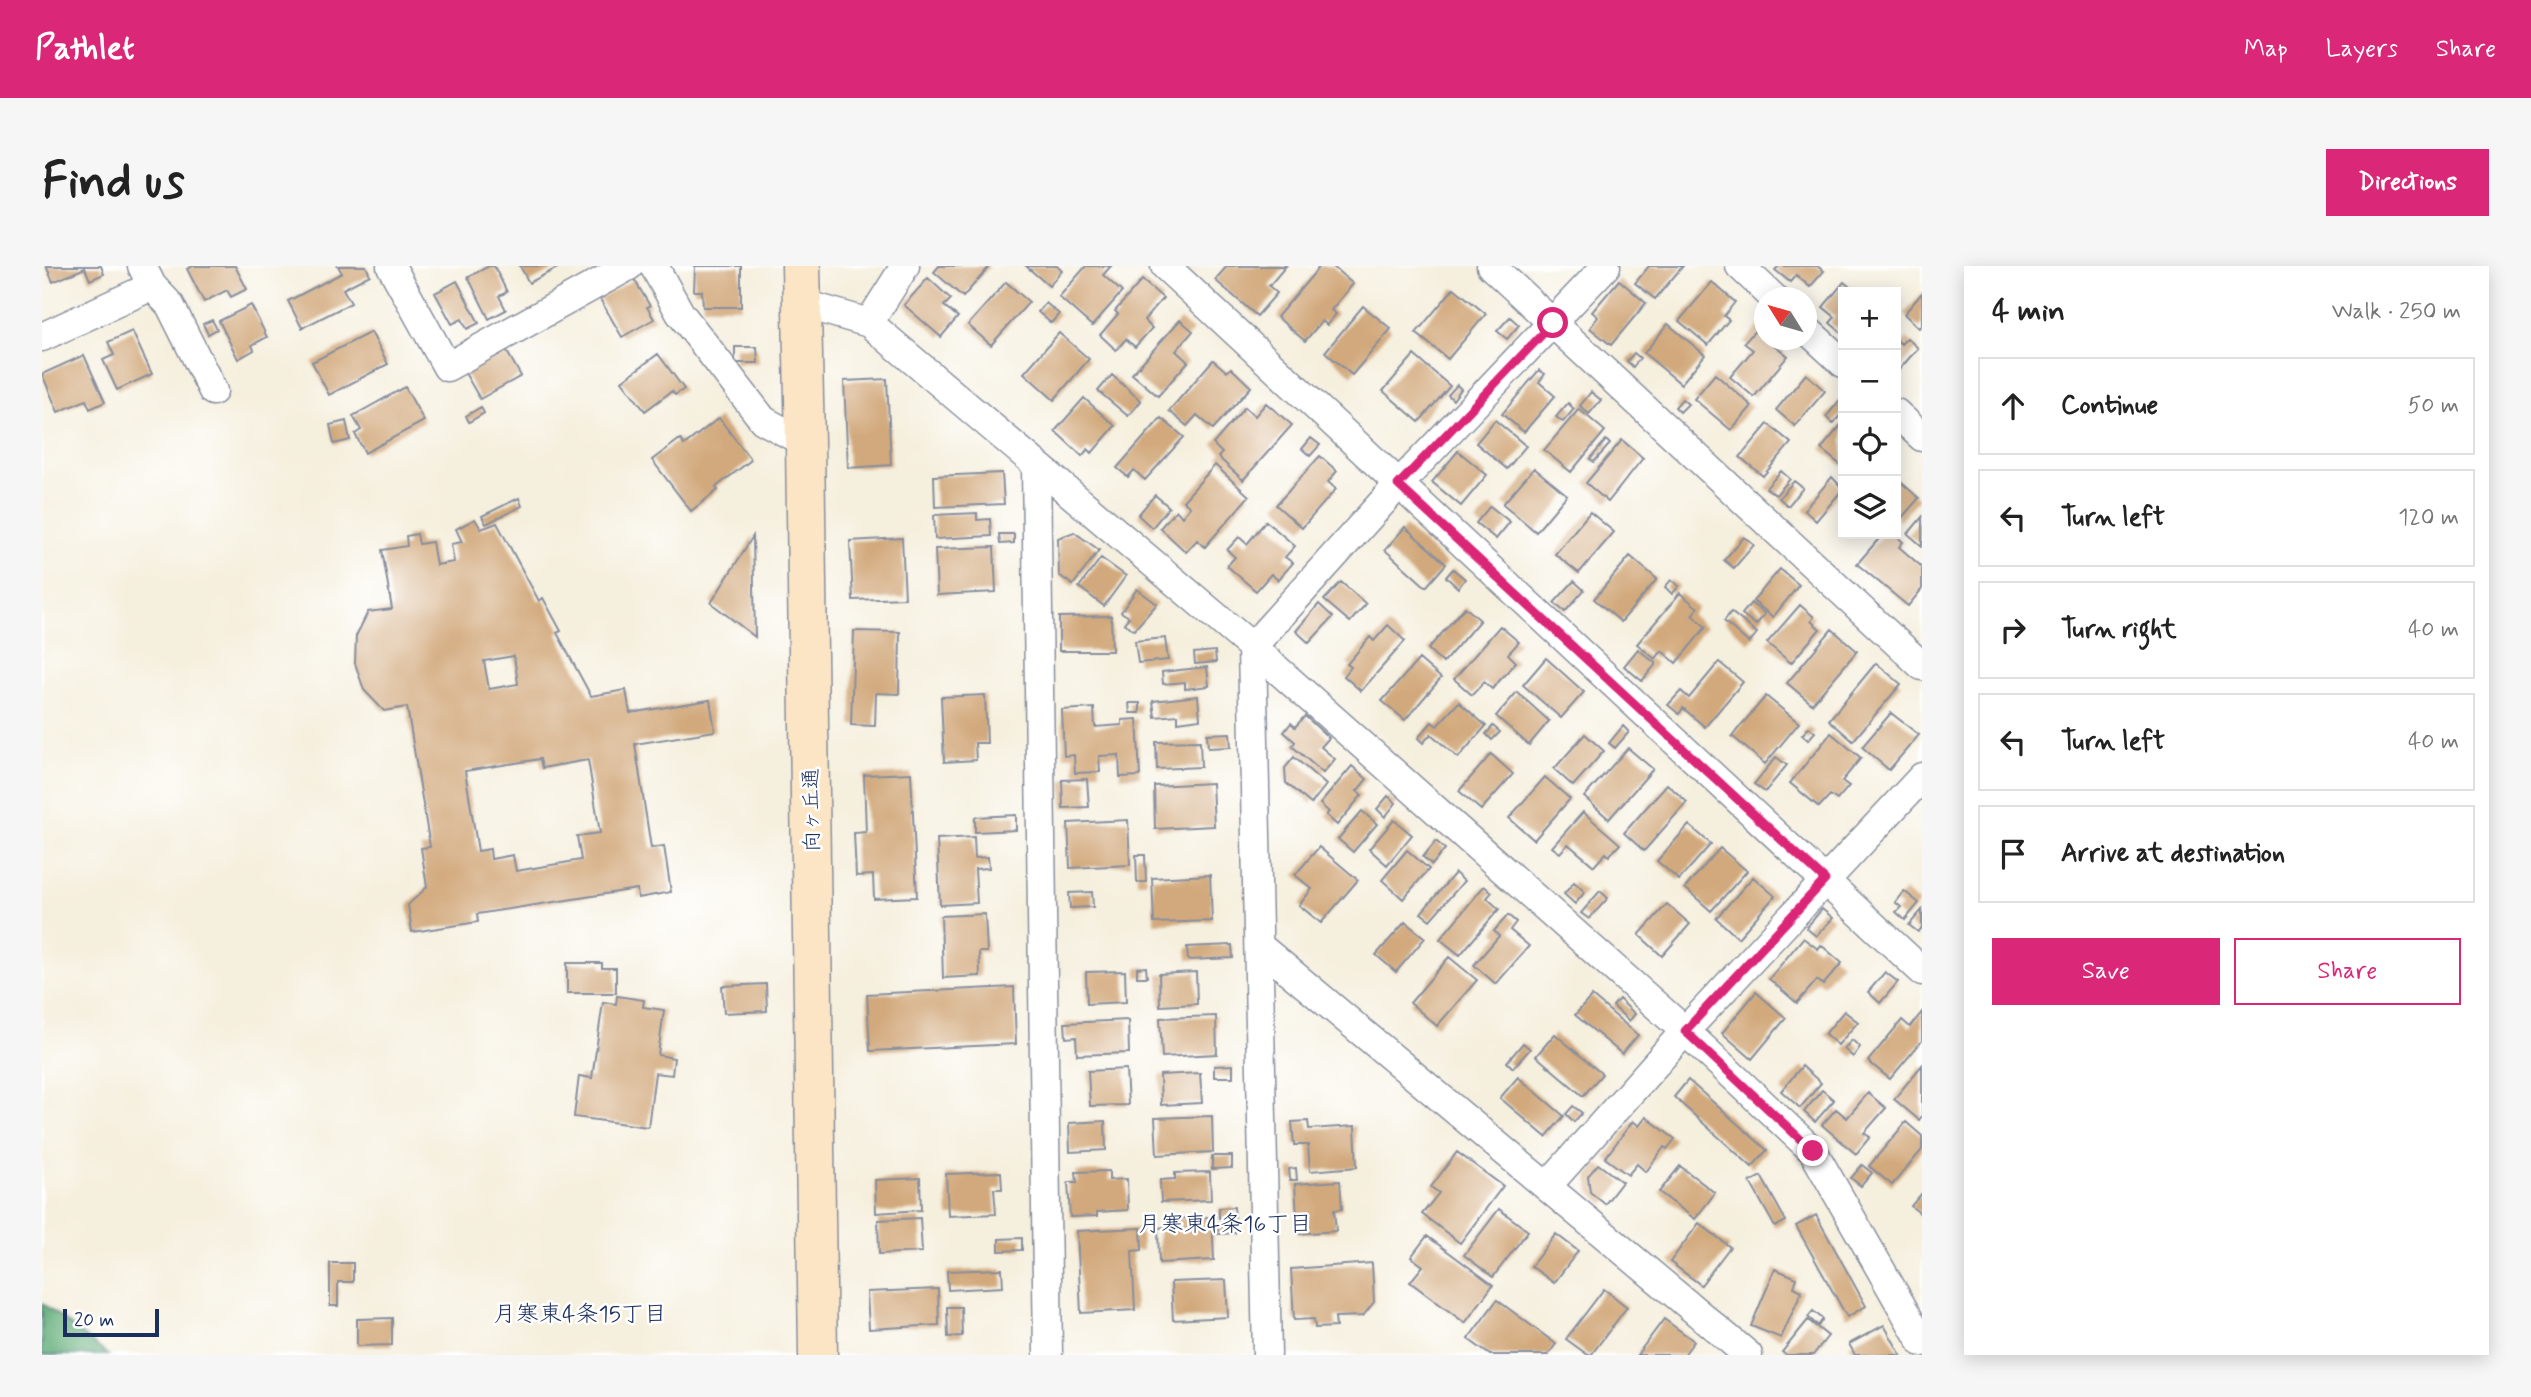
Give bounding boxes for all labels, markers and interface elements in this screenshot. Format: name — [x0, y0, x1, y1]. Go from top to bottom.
text: Pathlet — [35, 27, 135, 71]
text: Map — [2244, 34, 2288, 65]
text: Layers — [2326, 34, 2398, 65]
text: Share — [2436, 34, 2496, 65]
button: Directions — [2326, 149, 2489, 216]
text: Find us — [42, 150, 185, 215]
north arrow — [1754, 287, 1817, 350]
map controls — [1838, 287, 1901, 539]
button: + — [1838, 287, 1901, 350]
text: 4 min — [1992, 292, 2065, 331]
text: Walk · 250 m — [2332, 297, 2461, 327]
route start — [1537, 307, 1568, 338]
button: − — [1838, 350, 1901, 413]
icon: ahead — [1994, 387, 2032, 425]
text: Continue — [2061, 389, 2158, 423]
text: 50 m — [2408, 391, 2459, 421]
button: locate — [1838, 413, 1901, 476]
button: layers — [1838, 476, 1901, 539]
icon: left — [1994, 499, 2032, 537]
text: Turn left — [2061, 501, 2165, 535]
text: 120 m — [2398, 503, 2459, 533]
icon: right — [1994, 611, 2032, 649]
text: Turn right — [2061, 613, 2177, 647]
text: 40 m — [2408, 615, 2459, 645]
icon: left — [1994, 723, 2032, 761]
text: Turn left — [2061, 725, 2165, 759]
text: 40 m — [2408, 727, 2459, 757]
street label: 向ヶ丘通 — [797, 768, 827, 852]
icon: arrive — [1994, 835, 2032, 873]
text: Arrive at destination — [2061, 837, 2285, 871]
button: Save — [1992, 938, 2220, 1005]
button: Share — [2234, 938, 2461, 1005]
route end — [1797, 1135, 1828, 1166]
district label: 月寒東4条16丁目 — [1138, 1210, 1312, 1240]
district label: 月寒東4条15丁目 — [493, 1300, 667, 1330]
scale bar — [63, 1306, 159, 1338]
text: 20 m — [74, 1308, 114, 1333]

